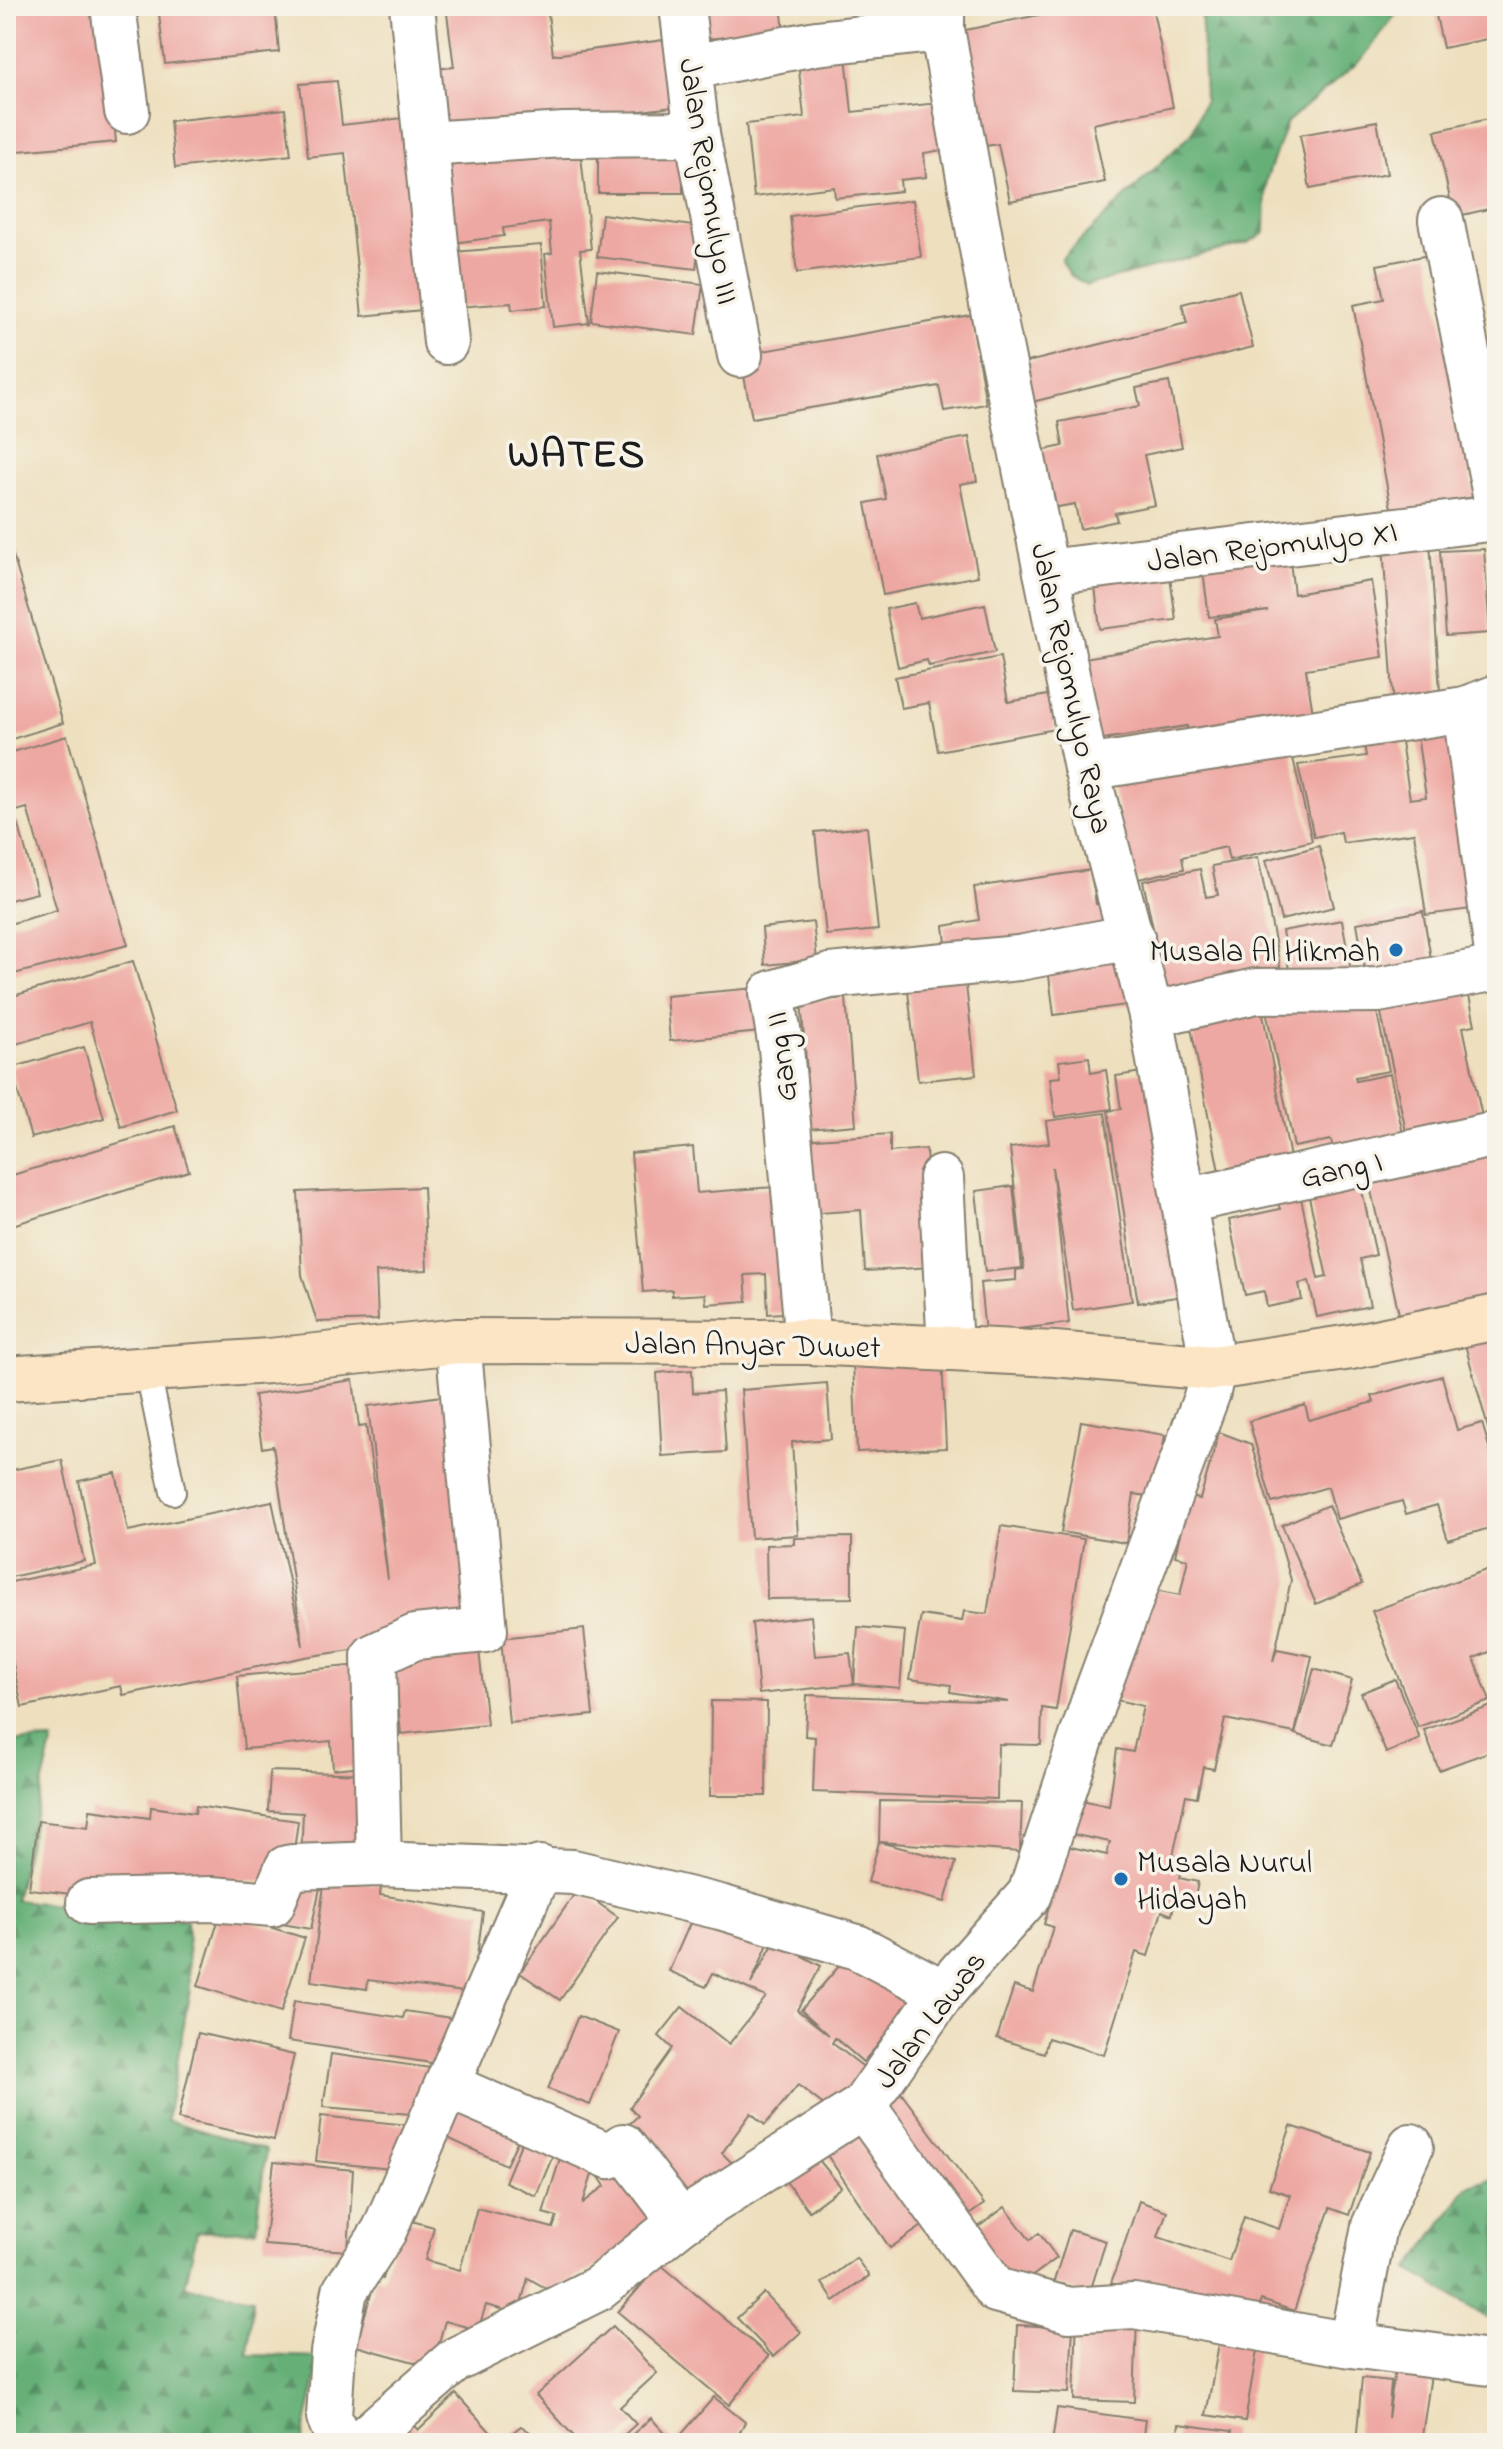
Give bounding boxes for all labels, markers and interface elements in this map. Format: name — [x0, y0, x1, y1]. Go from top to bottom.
street label: Jalan Rejomulyo III — [664, 55, 749, 308]
district label: WATES — [508, 427, 646, 486]
street label: Jalan Rejomulyo XI — [1144, 510, 1400, 587]
street label: Jalan Rejomulyo Raya — [1016, 539, 1123, 839]
place label: Musala Al Hikmah — [1149, 930, 1380, 977]
marker: Musala Al Hikmah — [1387, 941, 1405, 959]
street label: Gang II — [755, 1009, 812, 1104]
street label: Gang I — [1296, 1140, 1387, 1203]
street label: Jalan Anyar Duwet — [625, 1322, 881, 1373]
place label: Musala Nurul Hidayah — [1137, 1841, 1312, 1925]
marker: Musala Nurul Hidayah — [1112, 1870, 1130, 1888]
street label: Jalan Lawas — [864, 1942, 1000, 2100]

